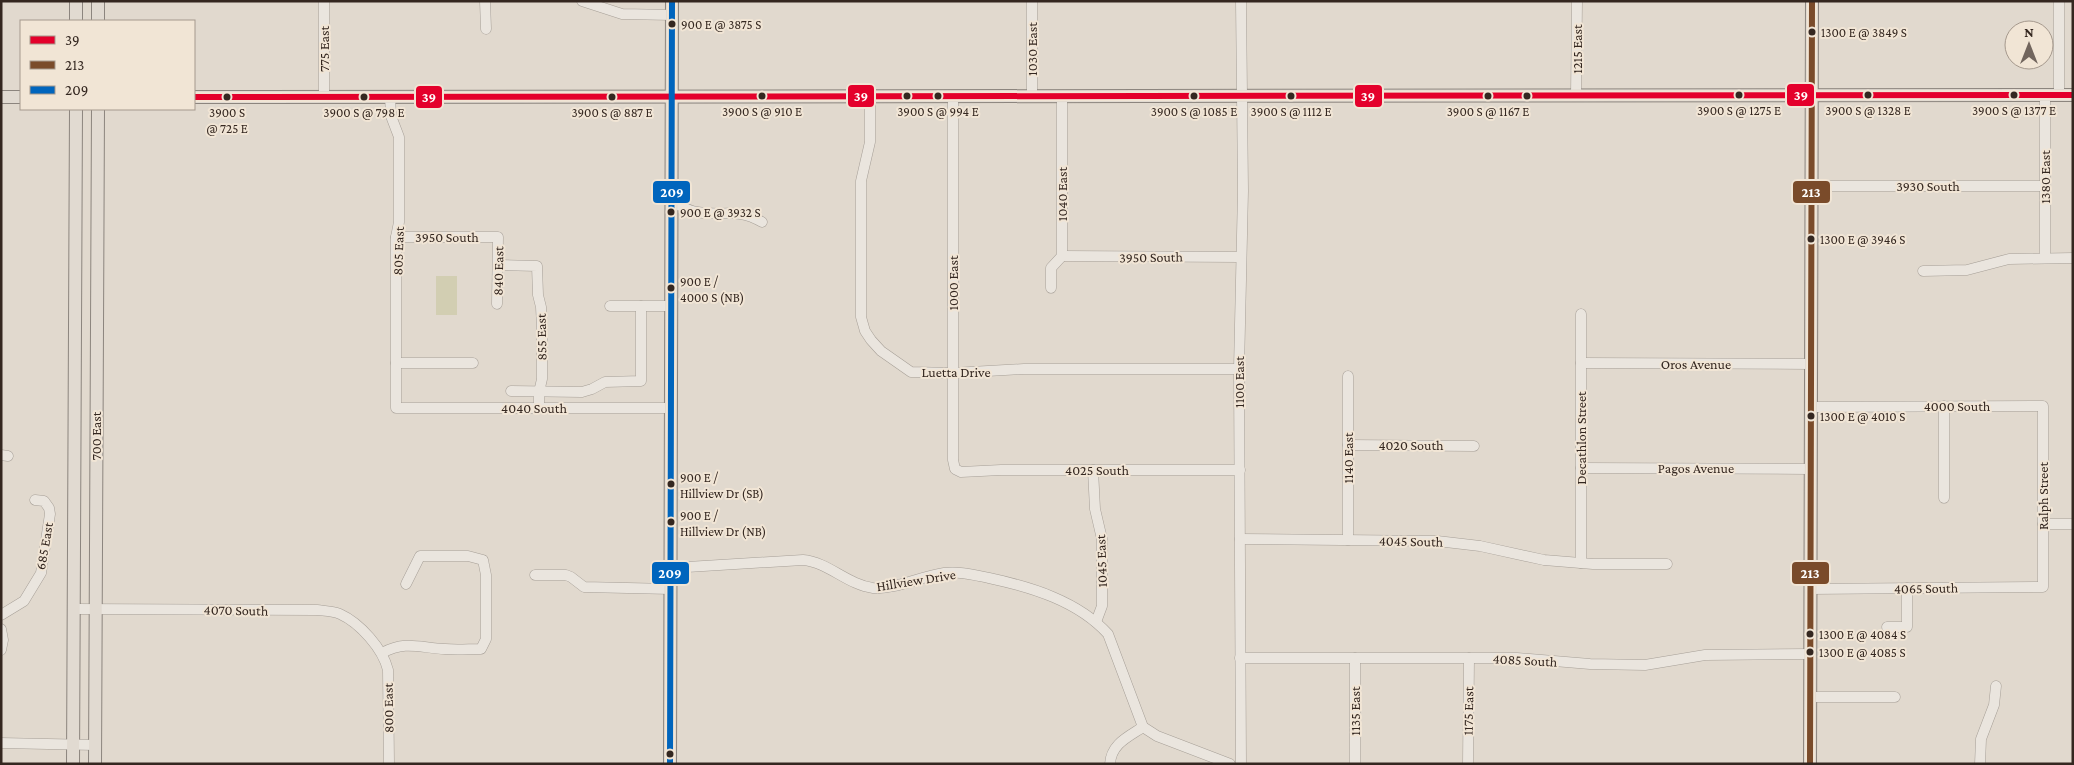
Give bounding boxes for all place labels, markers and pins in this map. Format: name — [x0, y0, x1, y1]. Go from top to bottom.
place label: 900 E @ 3875 S — [681, 17, 761, 32]
marker: 900 E @ 3875 S — [667, 19, 677, 29]
place label: 1300 E @ 3849 S — [1821, 25, 1907, 40]
marker: 1300 E @ 3849 S — [1807, 27, 1817, 37]
marker: 3900 S @ 1275 E — [1734, 90, 1744, 100]
marker: 3900 S @ 1328 E — [1863, 90, 1873, 100]
marker: 3900 S @ 1377 E — [2009, 90, 2019, 100]
marker: 3900 S @ 910 E — [757, 91, 767, 101]
unlabelled marker — [902, 91, 912, 101]
marker: 3900 S @ 994 E — [933, 91, 943, 101]
marker: 3900 S @ 1085 E — [1189, 91, 1199, 101]
marker: 3900 S @ 1112 E — [1286, 91, 1296, 101]
marker: 3900 S @ 1167 E — [1483, 91, 1493, 101]
unlabelled marker — [1522, 91, 1532, 101]
marker: 3900 S @ 725 E — [222, 92, 232, 102]
marker: 3900 S @ 798 E — [359, 92, 369, 102]
marker: 3900 S @ 887 E — [607, 92, 617, 102]
place label: 3900 S @ 1275 E — [1697, 103, 1781, 118]
place label: 3900 S @ 1328 E — [1825, 103, 1911, 118]
place label: 3900 S @ 1377 E — [1972, 103, 2056, 118]
place label: 3900 S @ 910 E — [722, 104, 802, 119]
place label: 3900 S @ 994 E — [897, 104, 979, 119]
place label: 3900 S @ 1085 E — [1151, 104, 1237, 119]
place label: 3900 S @ 1112 E — [1251, 104, 1331, 119]
place label: 3900 S @ 1167 E — [1447, 104, 1529, 119]
place label: 3900 S @ 725 E — [206, 105, 248, 136]
place label: 3900 S @ 798 E — [323, 105, 405, 120]
place label: 3900 S @ 887 E — [571, 105, 653, 120]
place label: 900 E @ 3932 S — [680, 205, 761, 220]
marker: 900 E @ 3932 S — [666, 207, 676, 217]
place label: 1300 E @ 3946 S — [1820, 232, 1905, 247]
marker: 1300 E @ 3946 S — [1806, 234, 1816, 244]
place label: 900 E / 4000 S (NB) — [680, 274, 744, 306]
marker: 900 E / 4000 S (NB) — [666, 283, 676, 293]
place label: 1300 E @ 4010 S — [1820, 409, 1905, 424]
marker: 1300 E @ 4010 S — [1806, 411, 1816, 421]
place label: 900 E / Hillview Dr (SB) — [680, 470, 764, 502]
marker: 900 E / Hillview Dr (SB) — [666, 479, 676, 489]
place label: 900 E / Hillview Dr (NB) — [680, 508, 766, 540]
marker: 900 E / Hillview Dr (NB) — [666, 517, 676, 527]
place label: 1300 E @ 4084 S — [1819, 627, 1906, 642]
marker: 1300 E @ 4084 S — [1805, 629, 1815, 639]
place label: 1300 E @ 4085 S — [1819, 645, 1906, 660]
marker: 1300 E @ 4085 S — [1805, 647, 1815, 657]
unlabelled marker — [665, 749, 675, 759]

